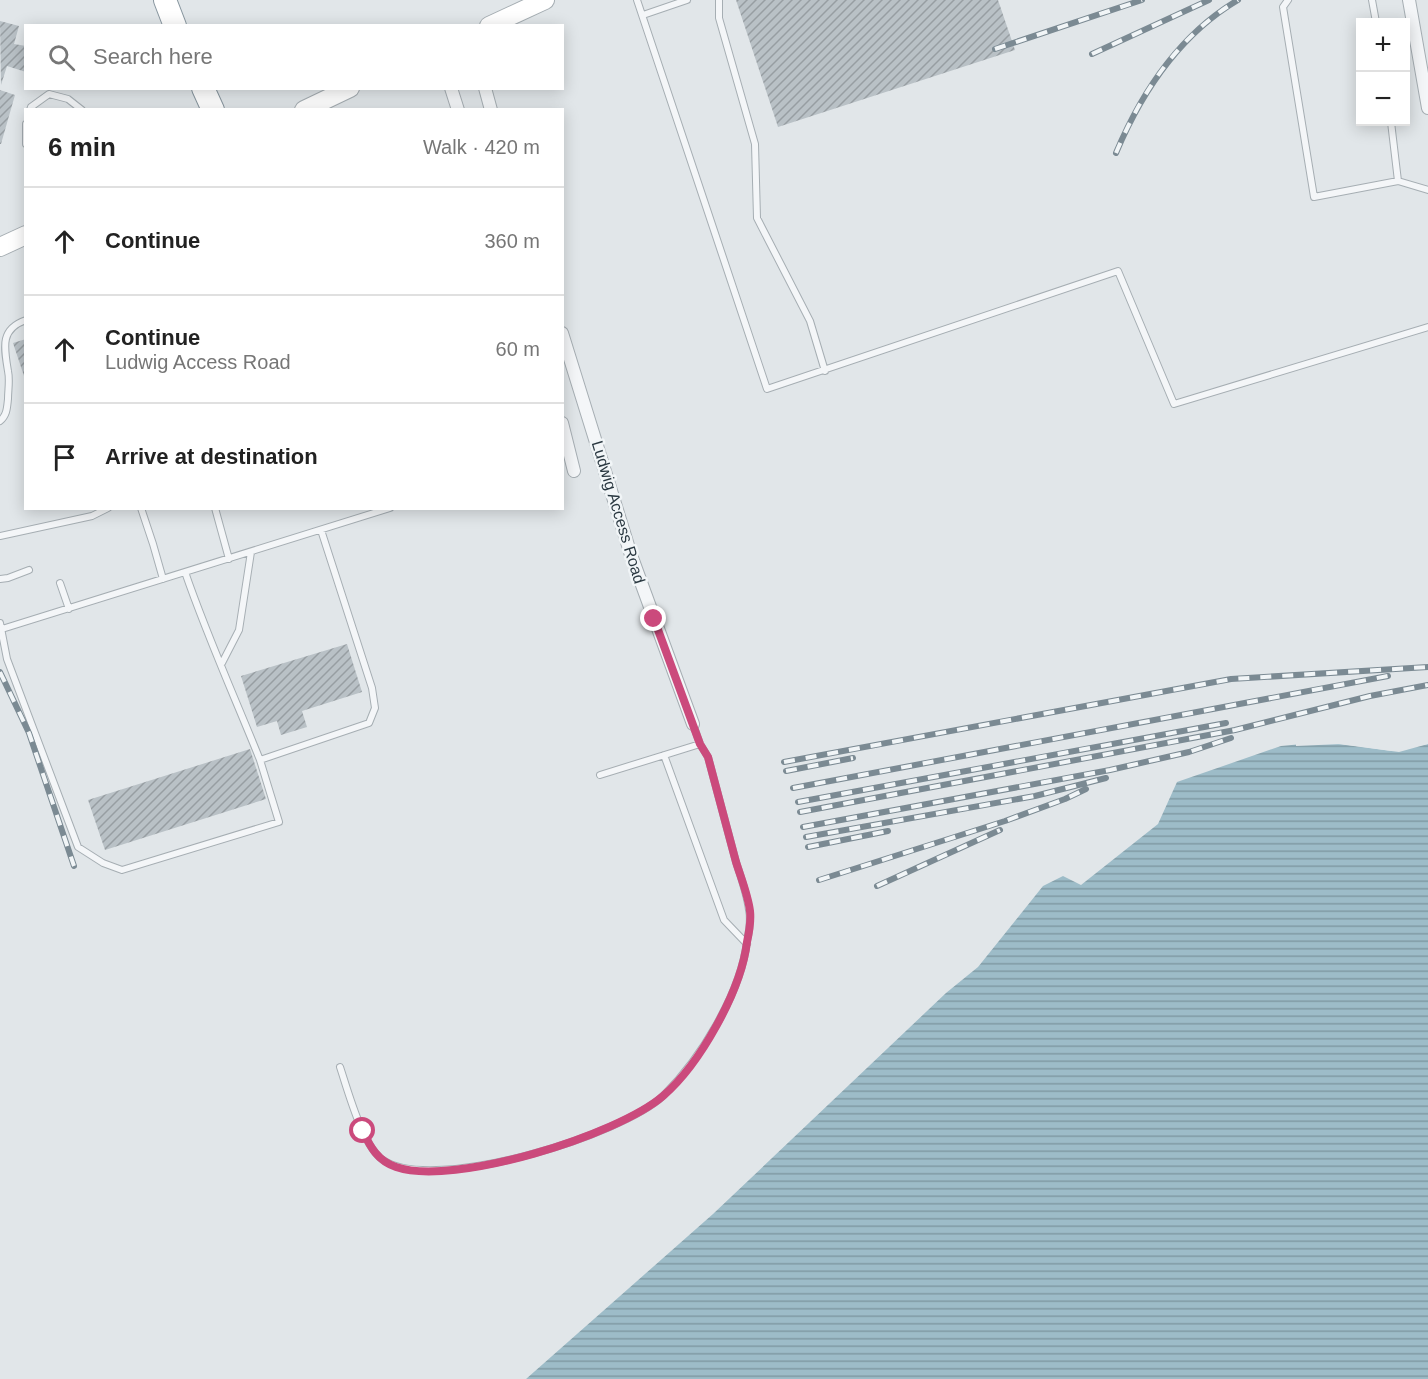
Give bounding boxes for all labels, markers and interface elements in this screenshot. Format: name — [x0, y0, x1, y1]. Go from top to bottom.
map controls — [1356, 18, 1410, 126]
button: + — [1356, 18, 1410, 72]
search box — [24, 24, 564, 90]
icon: search — [45, 41, 78, 74]
text: Search here — [93, 44, 213, 69]
button: − — [1356, 72, 1410, 126]
text: 6 min — [48, 132, 116, 162]
text: Walk · 420 m — [423, 136, 540, 158]
icon: ahead — [48, 225, 81, 258]
text: Continue — [105, 228, 200, 253]
text: 360 m — [484, 230, 540, 252]
text: Continue — [105, 325, 200, 350]
icon: ahead — [48, 333, 81, 366]
text: 60 m — [496, 338, 540, 360]
text: Ludwig Access Road — [105, 351, 291, 373]
street label: Ludwig Access Road — [589, 439, 648, 586]
icon: arrive — [48, 441, 81, 474]
text: Arrive at destination — [105, 444, 318, 469]
route end — [640, 605, 666, 631]
route start — [349, 1117, 375, 1143]

